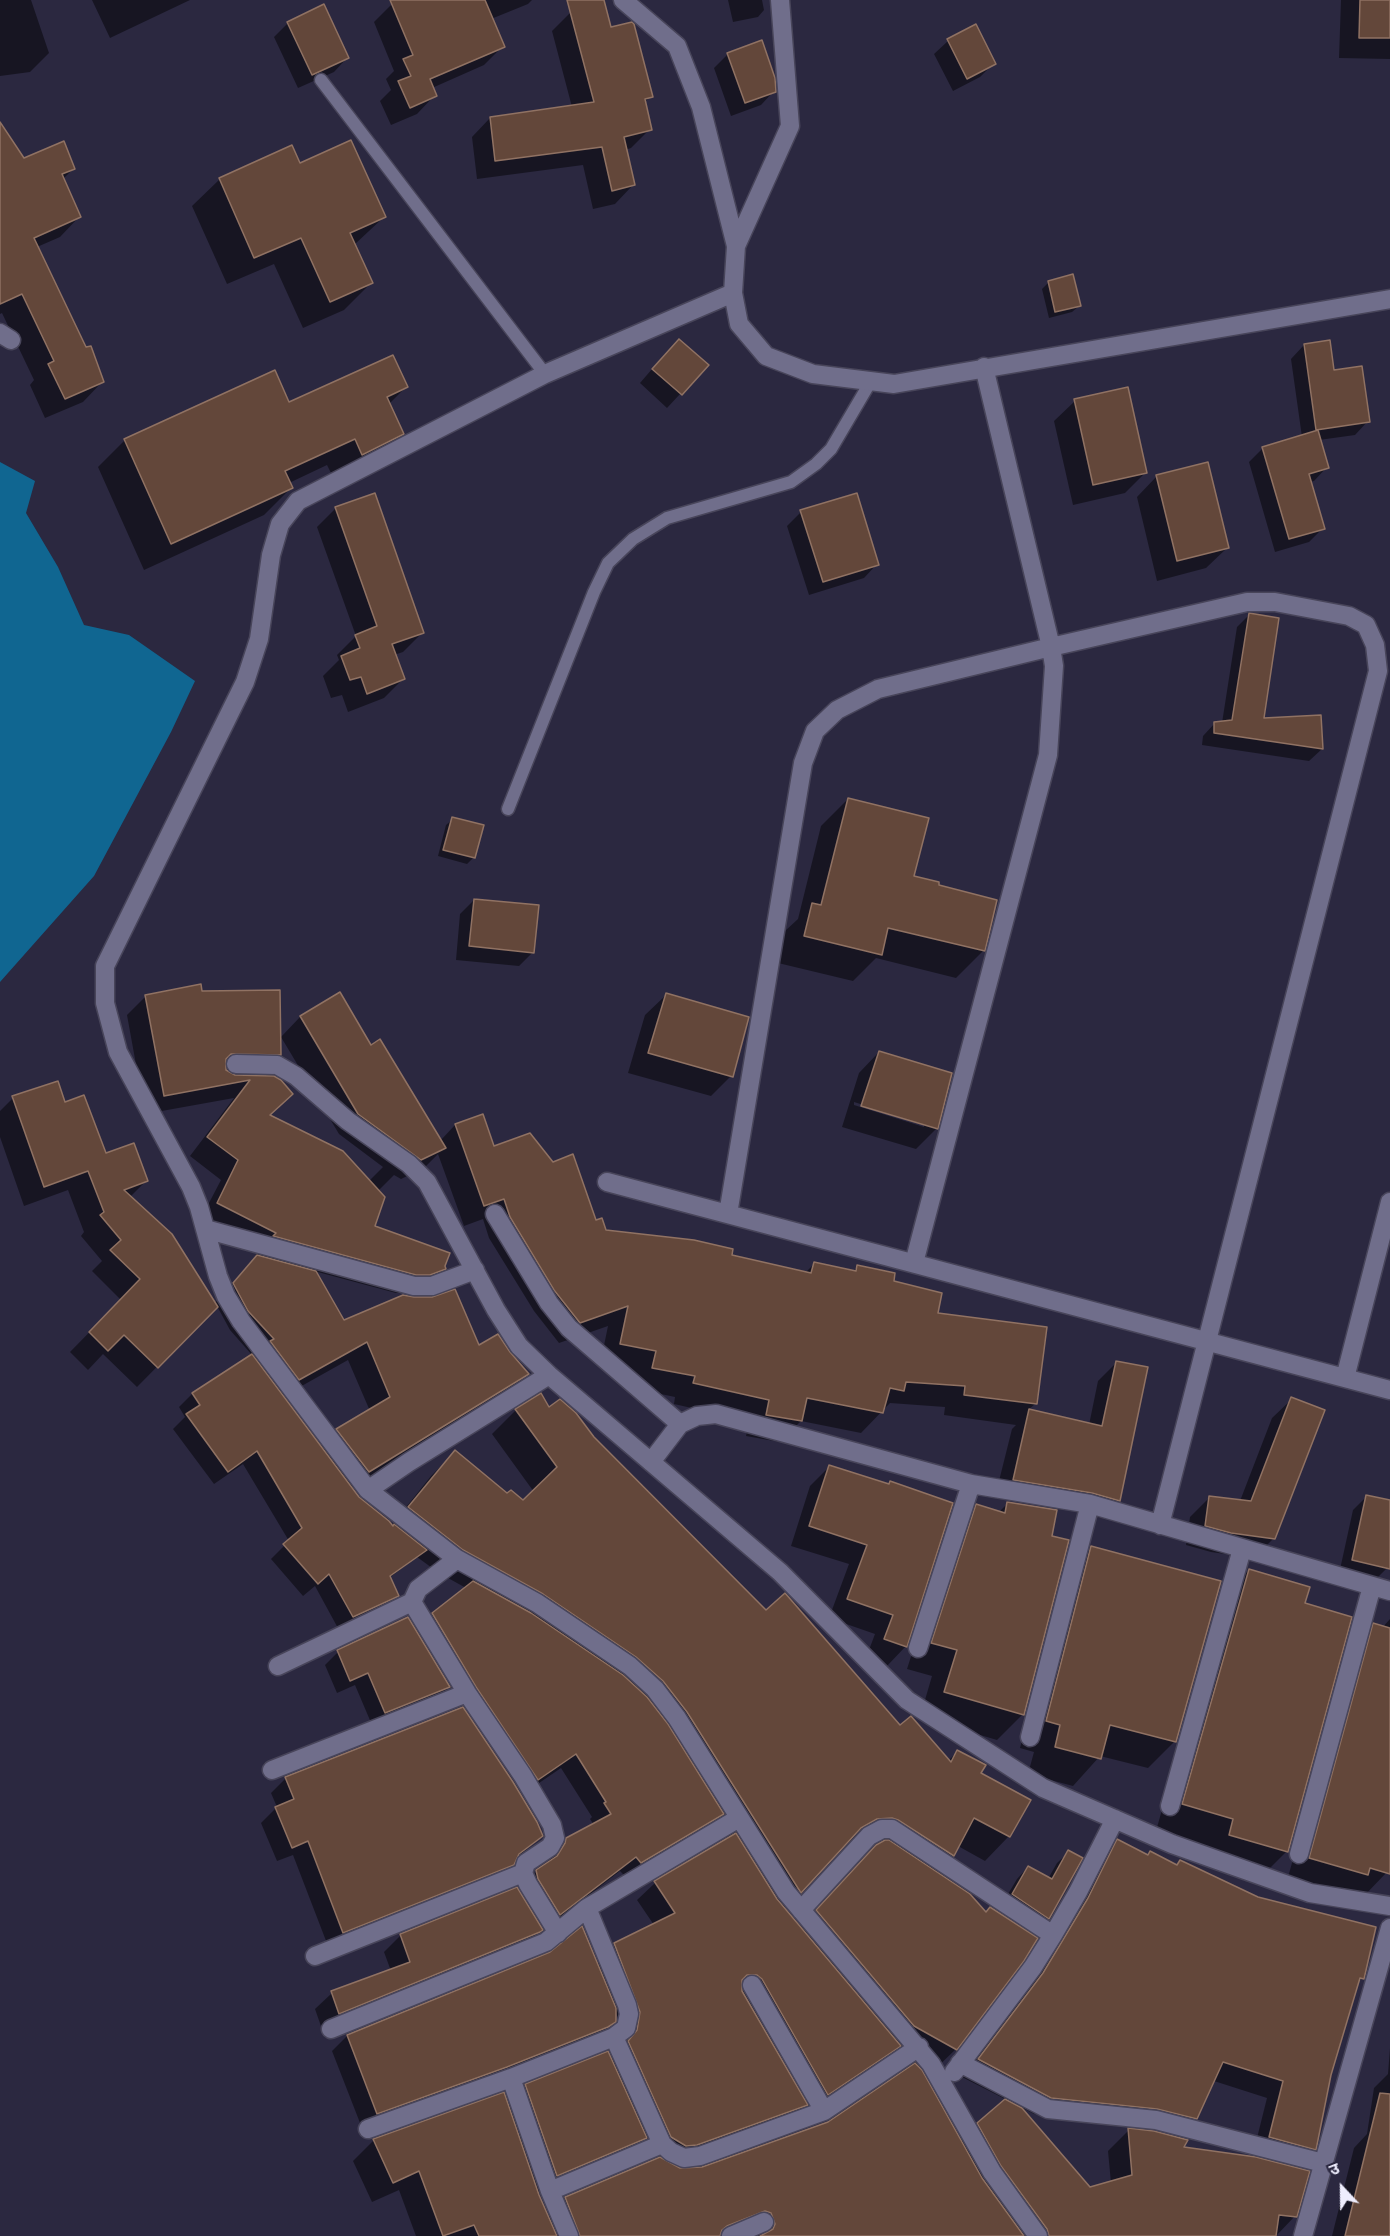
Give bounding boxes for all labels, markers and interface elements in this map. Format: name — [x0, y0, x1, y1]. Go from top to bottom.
north arrow — [1312, 2158, 1372, 2218]
text: उ — [1327, 2159, 1343, 2182]

